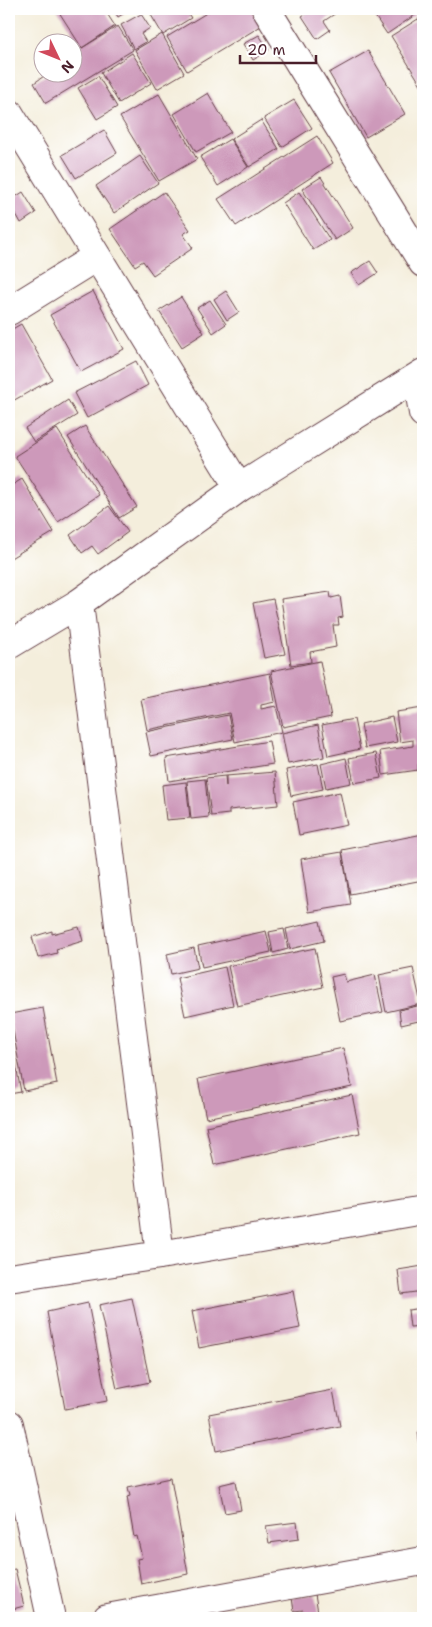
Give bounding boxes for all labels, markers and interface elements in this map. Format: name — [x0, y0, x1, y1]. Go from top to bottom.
north arrow — [32, 32, 82, 82]
scale bar — [240, 32, 316, 64]
text: 20 m — [247, 40, 286, 60]
text: N — [57, 57, 78, 77]

